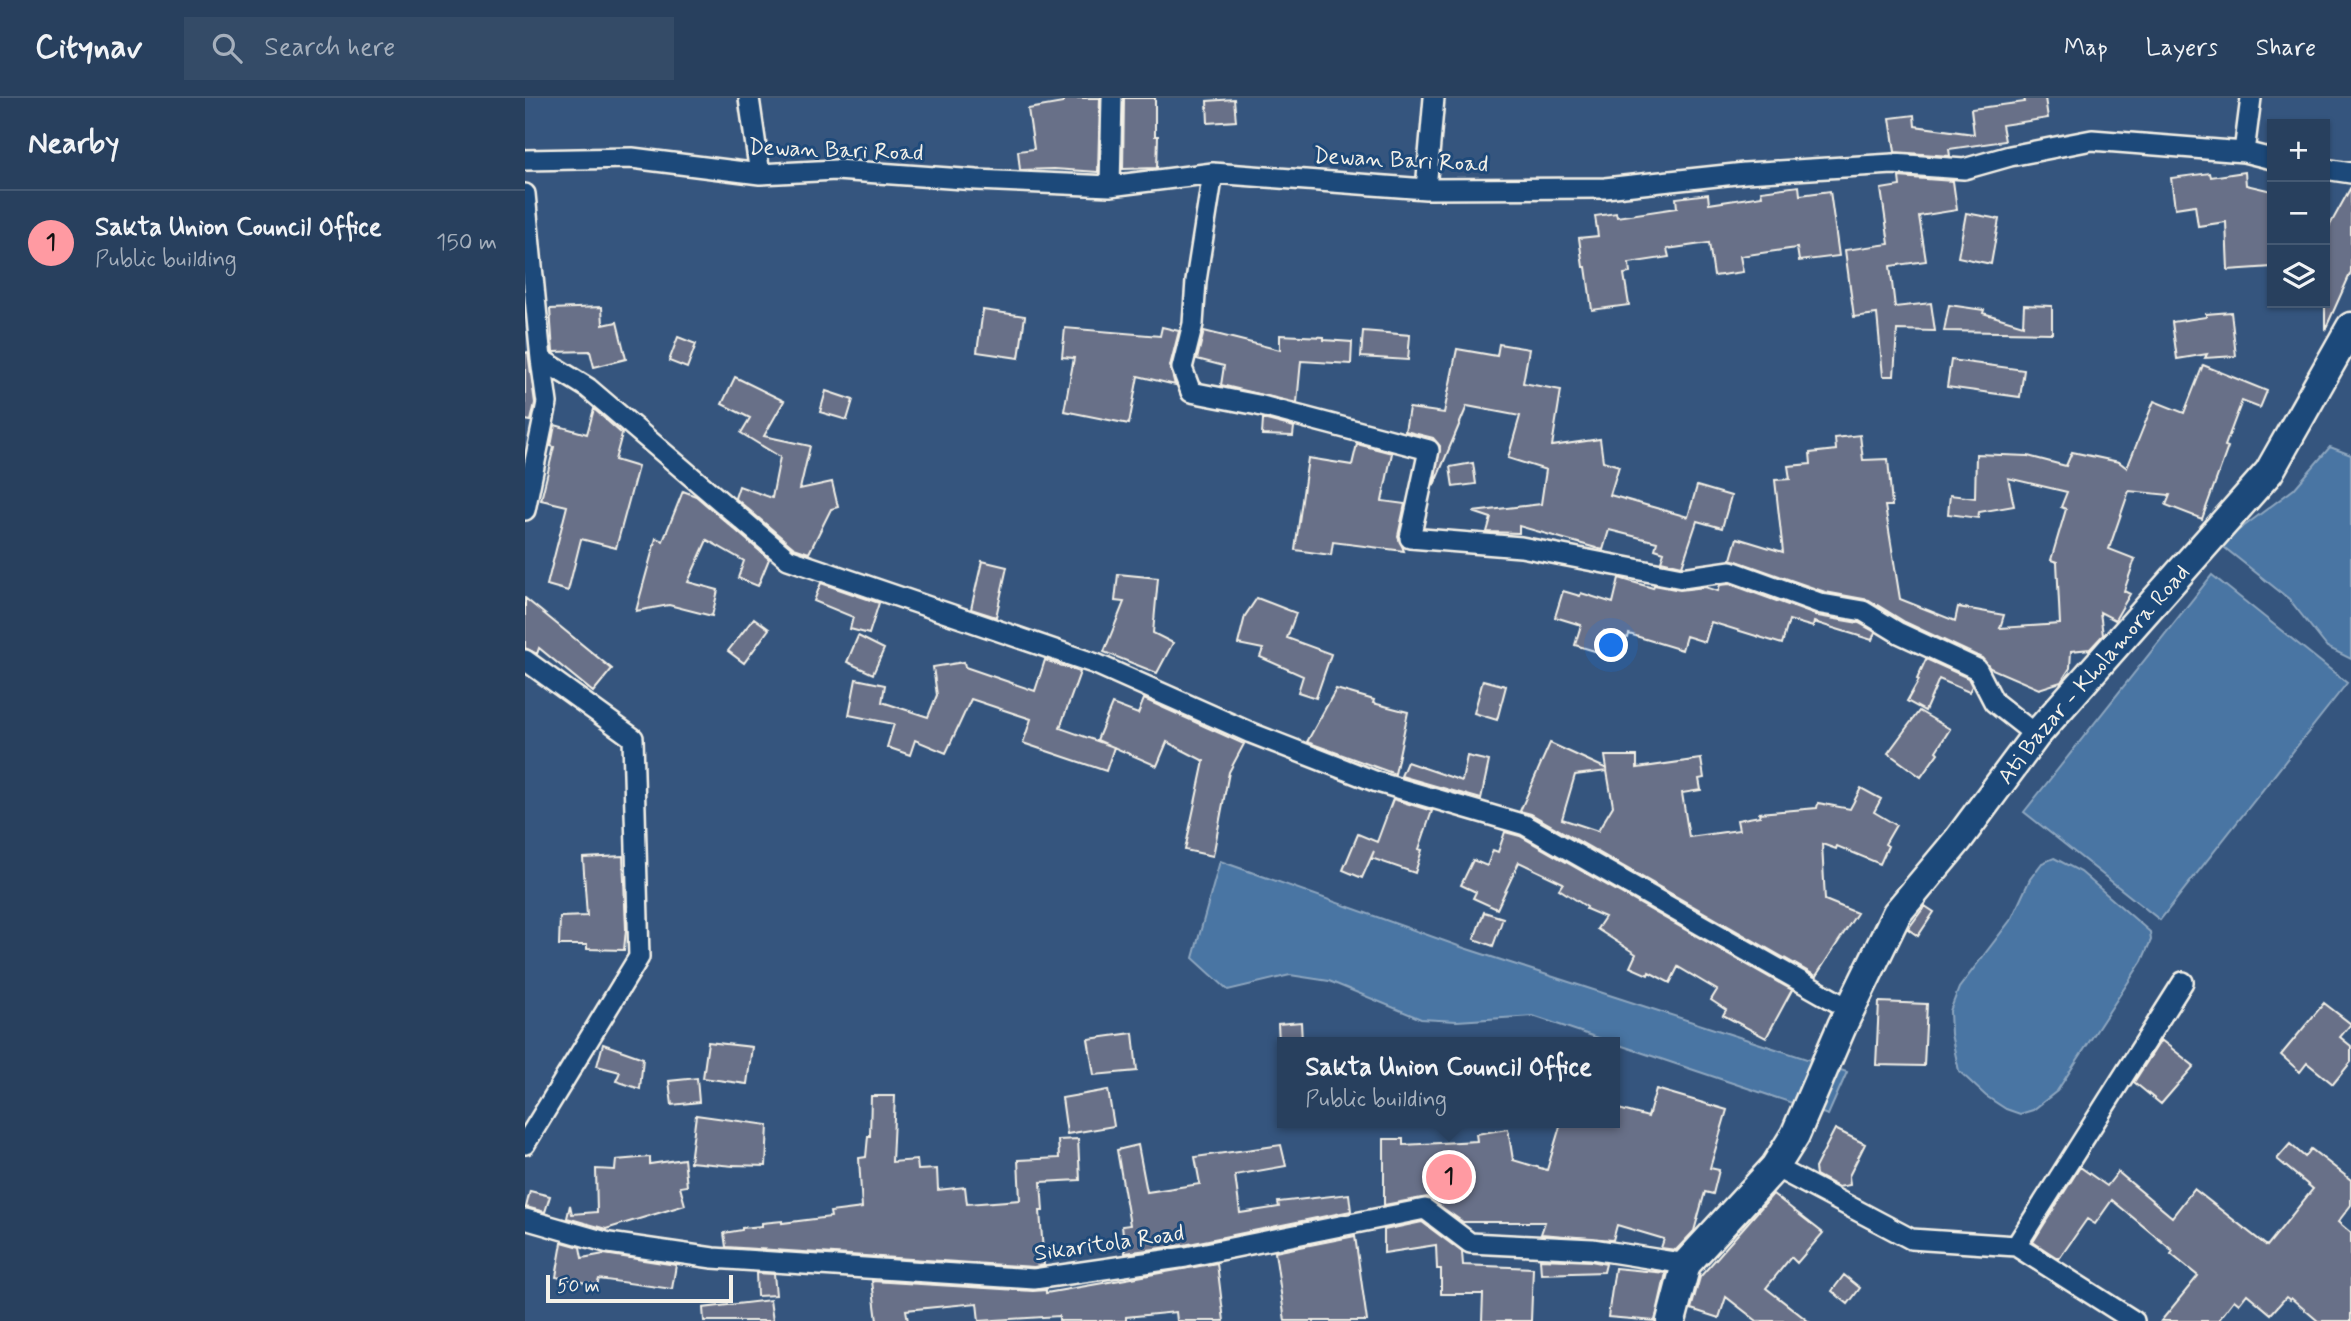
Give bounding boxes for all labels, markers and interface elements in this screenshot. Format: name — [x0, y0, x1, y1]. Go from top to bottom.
search box — [184, 17, 674, 80]
text: Citynav — [35, 26, 142, 70]
icon: search — [208, 29, 246, 67]
text: Search here — [264, 31, 395, 65]
text: Map — [2064, 33, 2108, 64]
text: Layers — [2146, 33, 2218, 64]
text: Share — [2256, 33, 2316, 64]
map controls — [2267, 119, 2330, 308]
button: + — [2267, 119, 2330, 182]
text: Nearby — [28, 124, 119, 163]
street label: Dewan Bari Road — [748, 133, 924, 169]
street label: Dewan Bari Road — [1313, 141, 1489, 181]
button: − — [2267, 182, 2330, 245]
text: Sakta Union Council Office — [95, 211, 382, 245]
text: 1 — [46, 228, 56, 258]
text: 150 m — [436, 228, 497, 258]
text: Public building — [95, 245, 237, 275]
button: layers — [2267, 245, 2330, 308]
street label: Ati Bazar - Kholamora Road — [1991, 559, 2197, 791]
your location — [1594, 628, 1628, 662]
popup — [1277, 1037, 1620, 1128]
text: Sakta Union Council Office — [1305, 1051, 1592, 1085]
text: Public building — [1305, 1085, 1447, 1115]
pin: 1 — [1426, 1151, 1472, 1203]
street label: Sikaritola Road — [1032, 1219, 1186, 1269]
scale bar — [546, 1272, 733, 1304]
text: 50 m — [557, 1274, 600, 1299]

